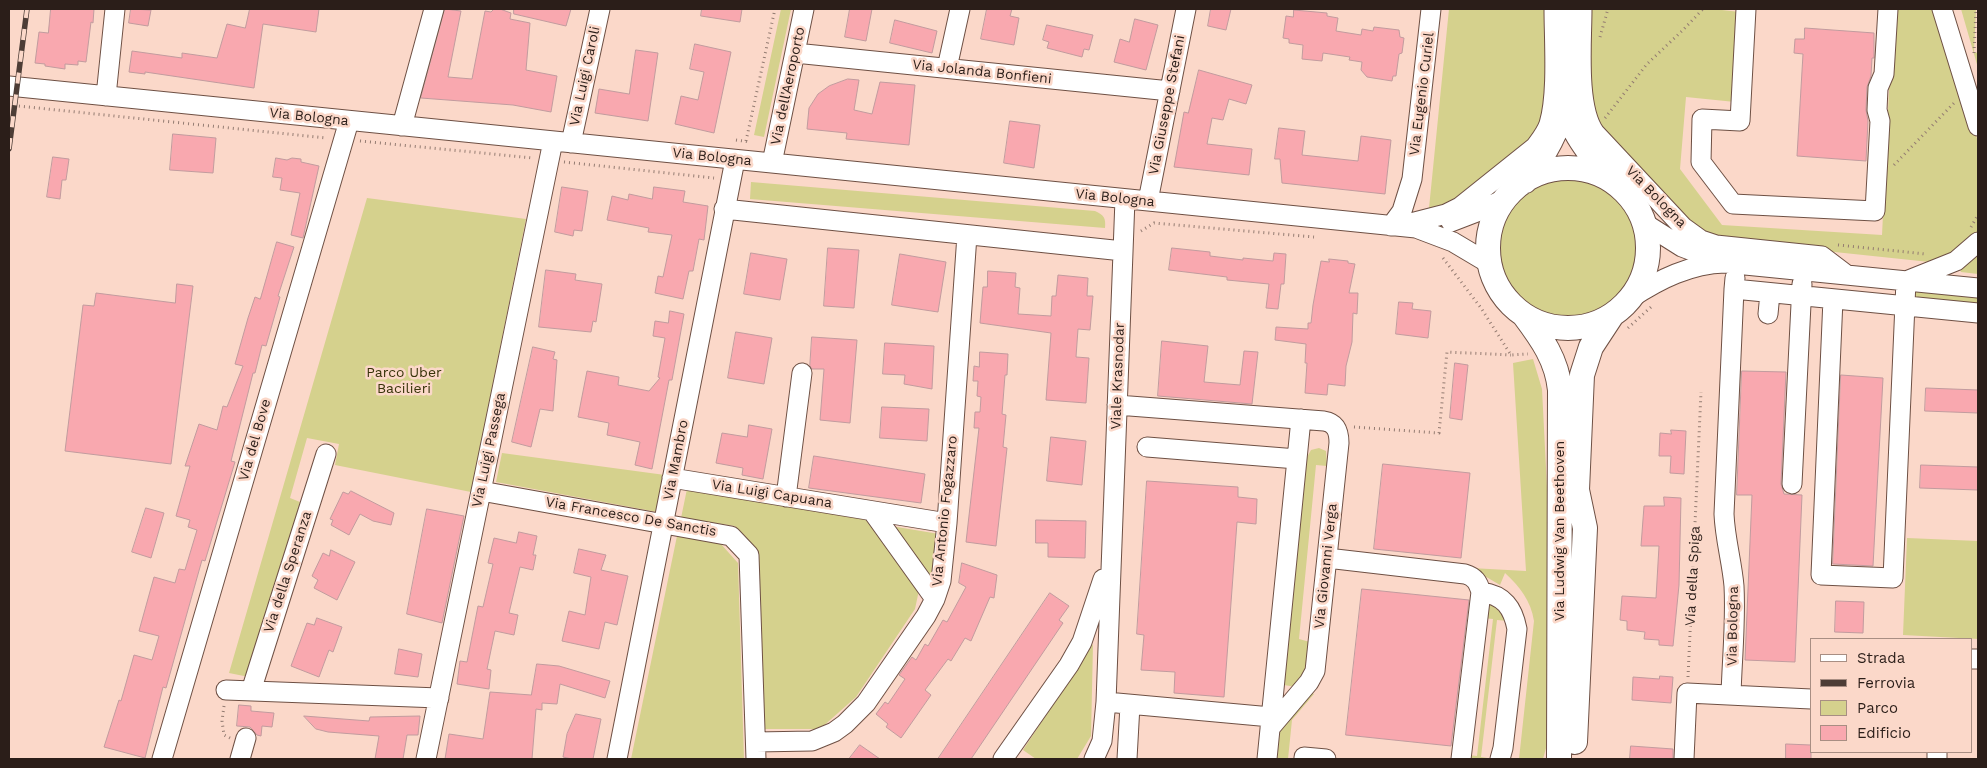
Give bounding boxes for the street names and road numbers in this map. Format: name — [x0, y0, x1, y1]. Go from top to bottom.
street label: Via Luigi Caroli — [566, 25, 604, 127]
street label: Via dell'Aeroporto — [767, 25, 809, 147]
street label: Via Eugenio Curiel — [1406, 31, 1438, 157]
street label: Via Giuseppe Stefani — [1145, 34, 1189, 176]
street label: Via Jolanda Bonfieni — [912, 56, 1052, 88]
street label: Via Bologna — [268, 104, 350, 130]
street label: Via Bologna — [671, 144, 753, 170]
street label: Via Bologna — [1622, 162, 1690, 232]
street label: Via Bologna — [1074, 185, 1156, 211]
street label: Viale Krasnodar — [1108, 322, 1128, 430]
street label: Via Luigi Passega — [469, 391, 509, 509]
street label: Via del Bove — [235, 397, 275, 483]
street label: Via Mambro — [660, 418, 692, 502]
street label: Via Antonio Fogazzaro — [929, 435, 961, 587]
street label: Via Ludwig Van Beethoven — [1552, 441, 1568, 621]
street label: Via Luigi Capuana — [711, 476, 833, 512]
street label: Via Francesco De Sanctis — [544, 494, 718, 540]
street label: Via Giovanni Verga — [1311, 503, 1341, 629]
street label: Via della Speranza — [260, 509, 316, 635]
street label: Via della Spiga — [1682, 525, 1704, 627]
street label: Via Bologna — [1724, 586, 1742, 666]

